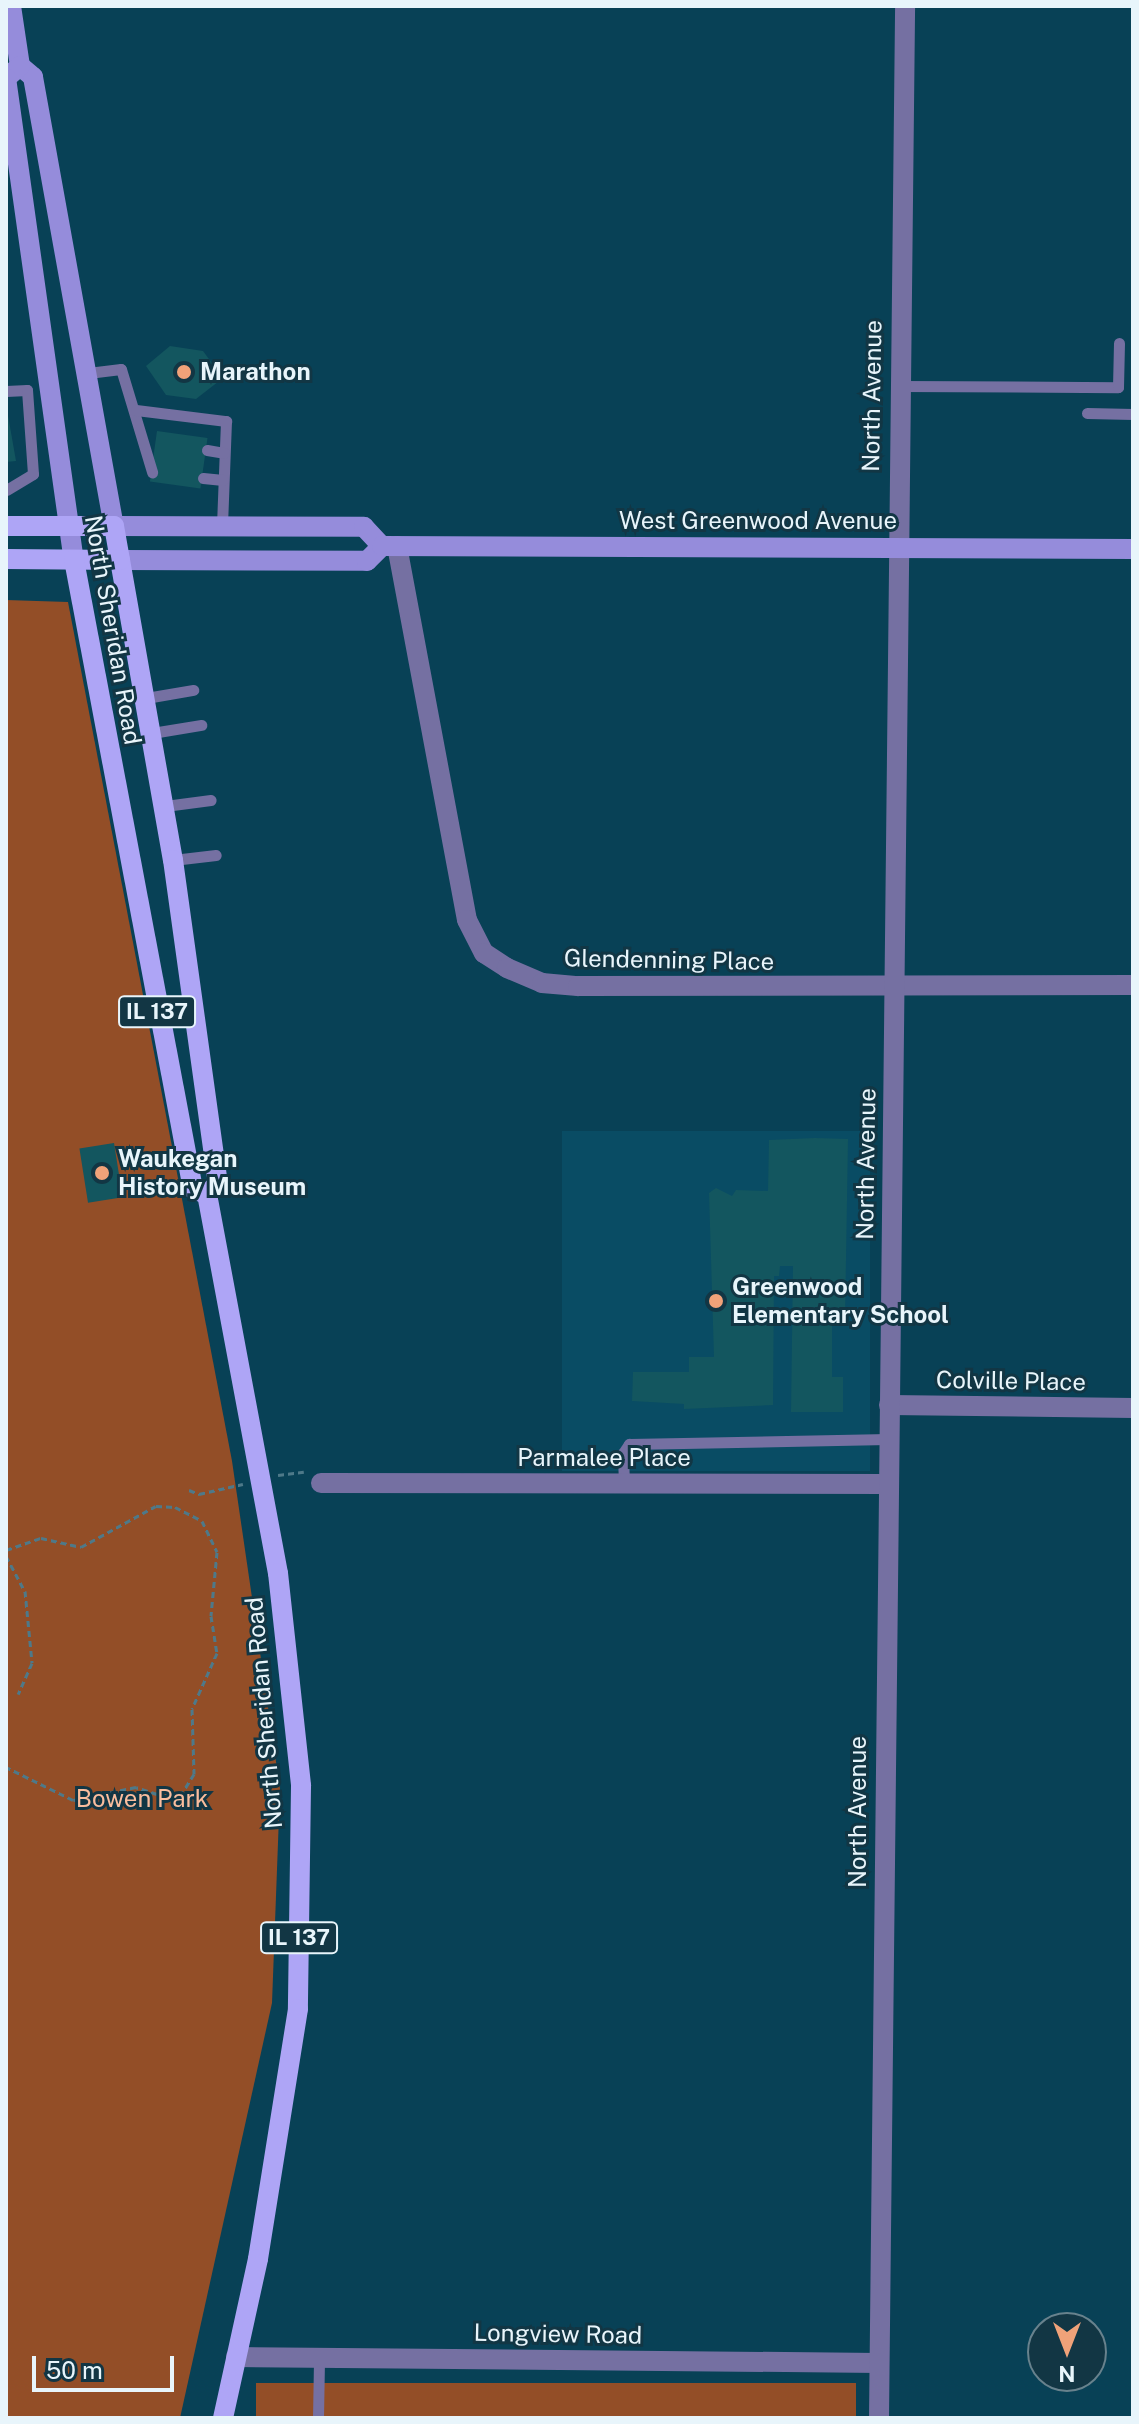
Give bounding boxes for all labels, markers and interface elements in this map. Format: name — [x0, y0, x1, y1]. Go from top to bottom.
street label: North Avenue — [856, 320, 888, 472]
place label: Marathon — [200, 358, 311, 386]
marker: Marathon — [175, 363, 193, 381]
street label: West Greenwood Avenue — [619, 507, 897, 535]
street label: North Sheridan Road — [79, 513, 147, 747]
street label: Glendenning Place — [564, 944, 774, 976]
road number: IL 137 — [117, 994, 197, 1030]
street label: North Avenue — [850, 1088, 882, 1240]
place label: Waukegan History Museum — [118, 1145, 307, 1201]
marker: Waukegan History Museum — [93, 1164, 111, 1182]
place label: Greenwood Elementary School — [732, 1273, 949, 1329]
marker: Greenwood Elementary School — [707, 1292, 725, 1310]
street label: Colville Place — [936, 1365, 1086, 1397]
street label: Parmalee Place — [517, 1444, 691, 1472]
street label: North Sheridan Road — [240, 1596, 288, 1830]
street label: North Avenue — [844, 1736, 872, 1888]
park label: Bowen Park — [76, 1785, 208, 1813]
road number: IL 137 — [259, 1920, 339, 1956]
north arrow — [1027, 2312, 1107, 2392]
street label: Longview Road — [473, 2318, 643, 2350]
scale bar — [36, 2340, 178, 2390]
text: 50 m — [46, 2356, 103, 2384]
text: N — [1058, 2361, 1076, 2387]

